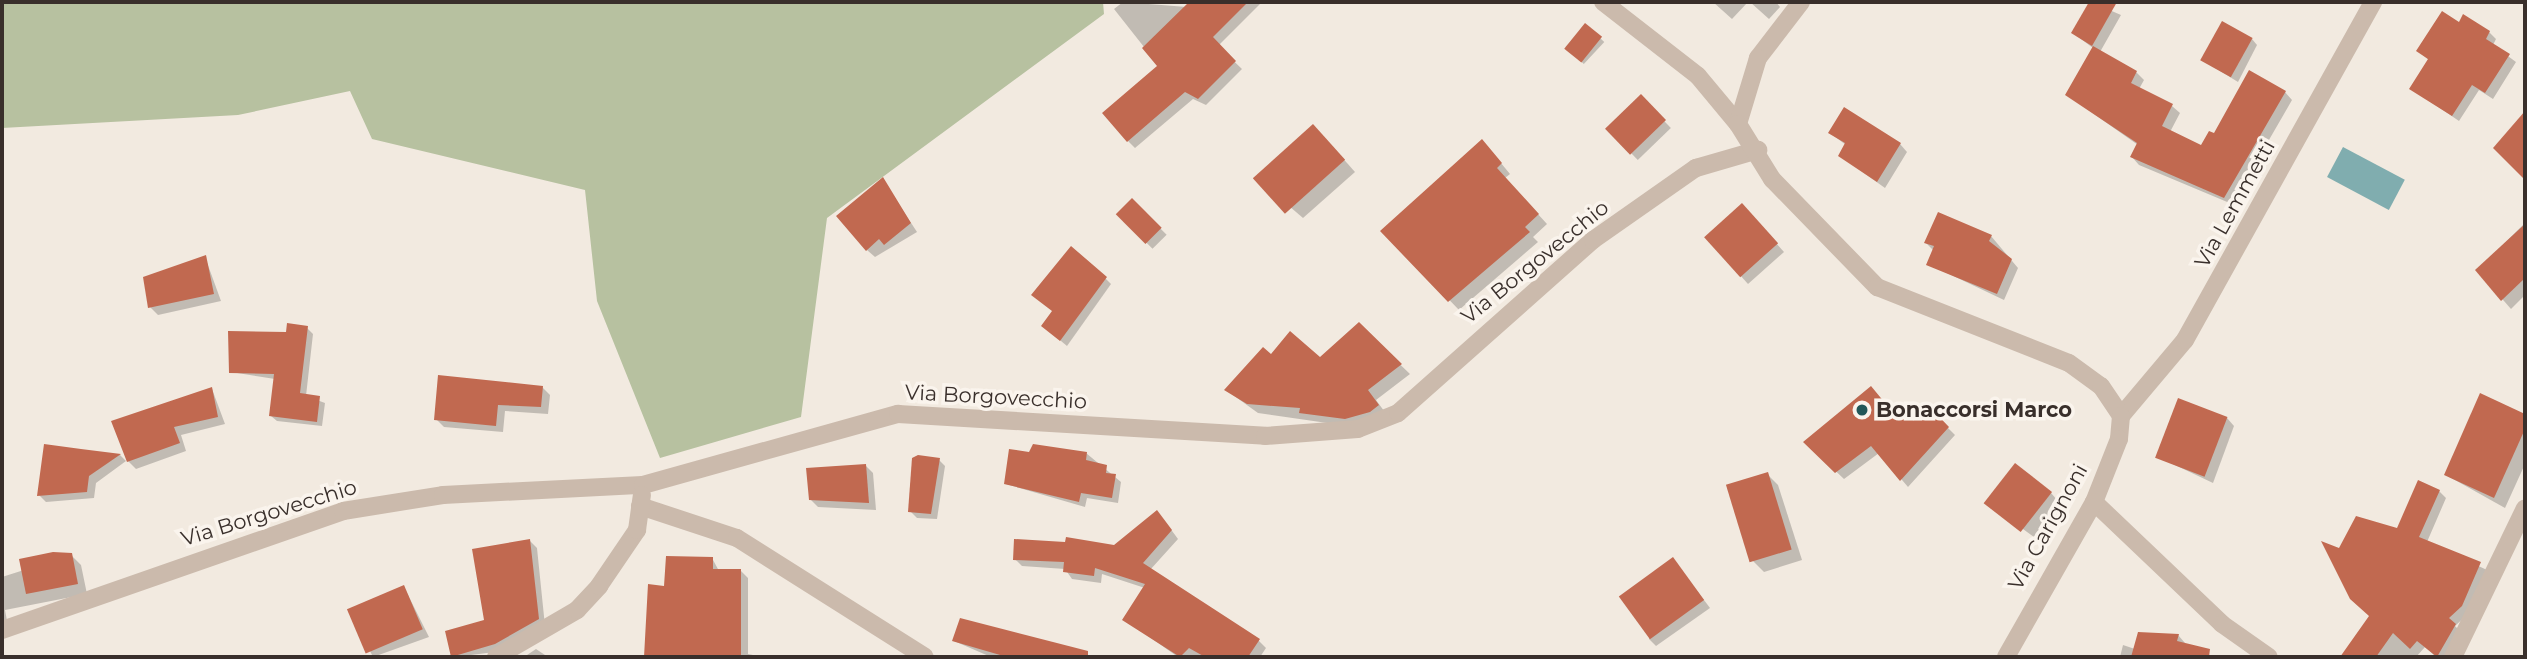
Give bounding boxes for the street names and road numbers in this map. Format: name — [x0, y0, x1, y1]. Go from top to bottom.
street label: Via Lemmetti — [2189, 136, 2281, 272]
street label: Via Borgovecchio — [1456, 195, 1614, 329]
street label: Via Borgovecchio — [904, 380, 1088, 414]
street label: Via Carignoni — [2003, 459, 2093, 595]
street label: Via Borgovecchio — [178, 474, 360, 552]

